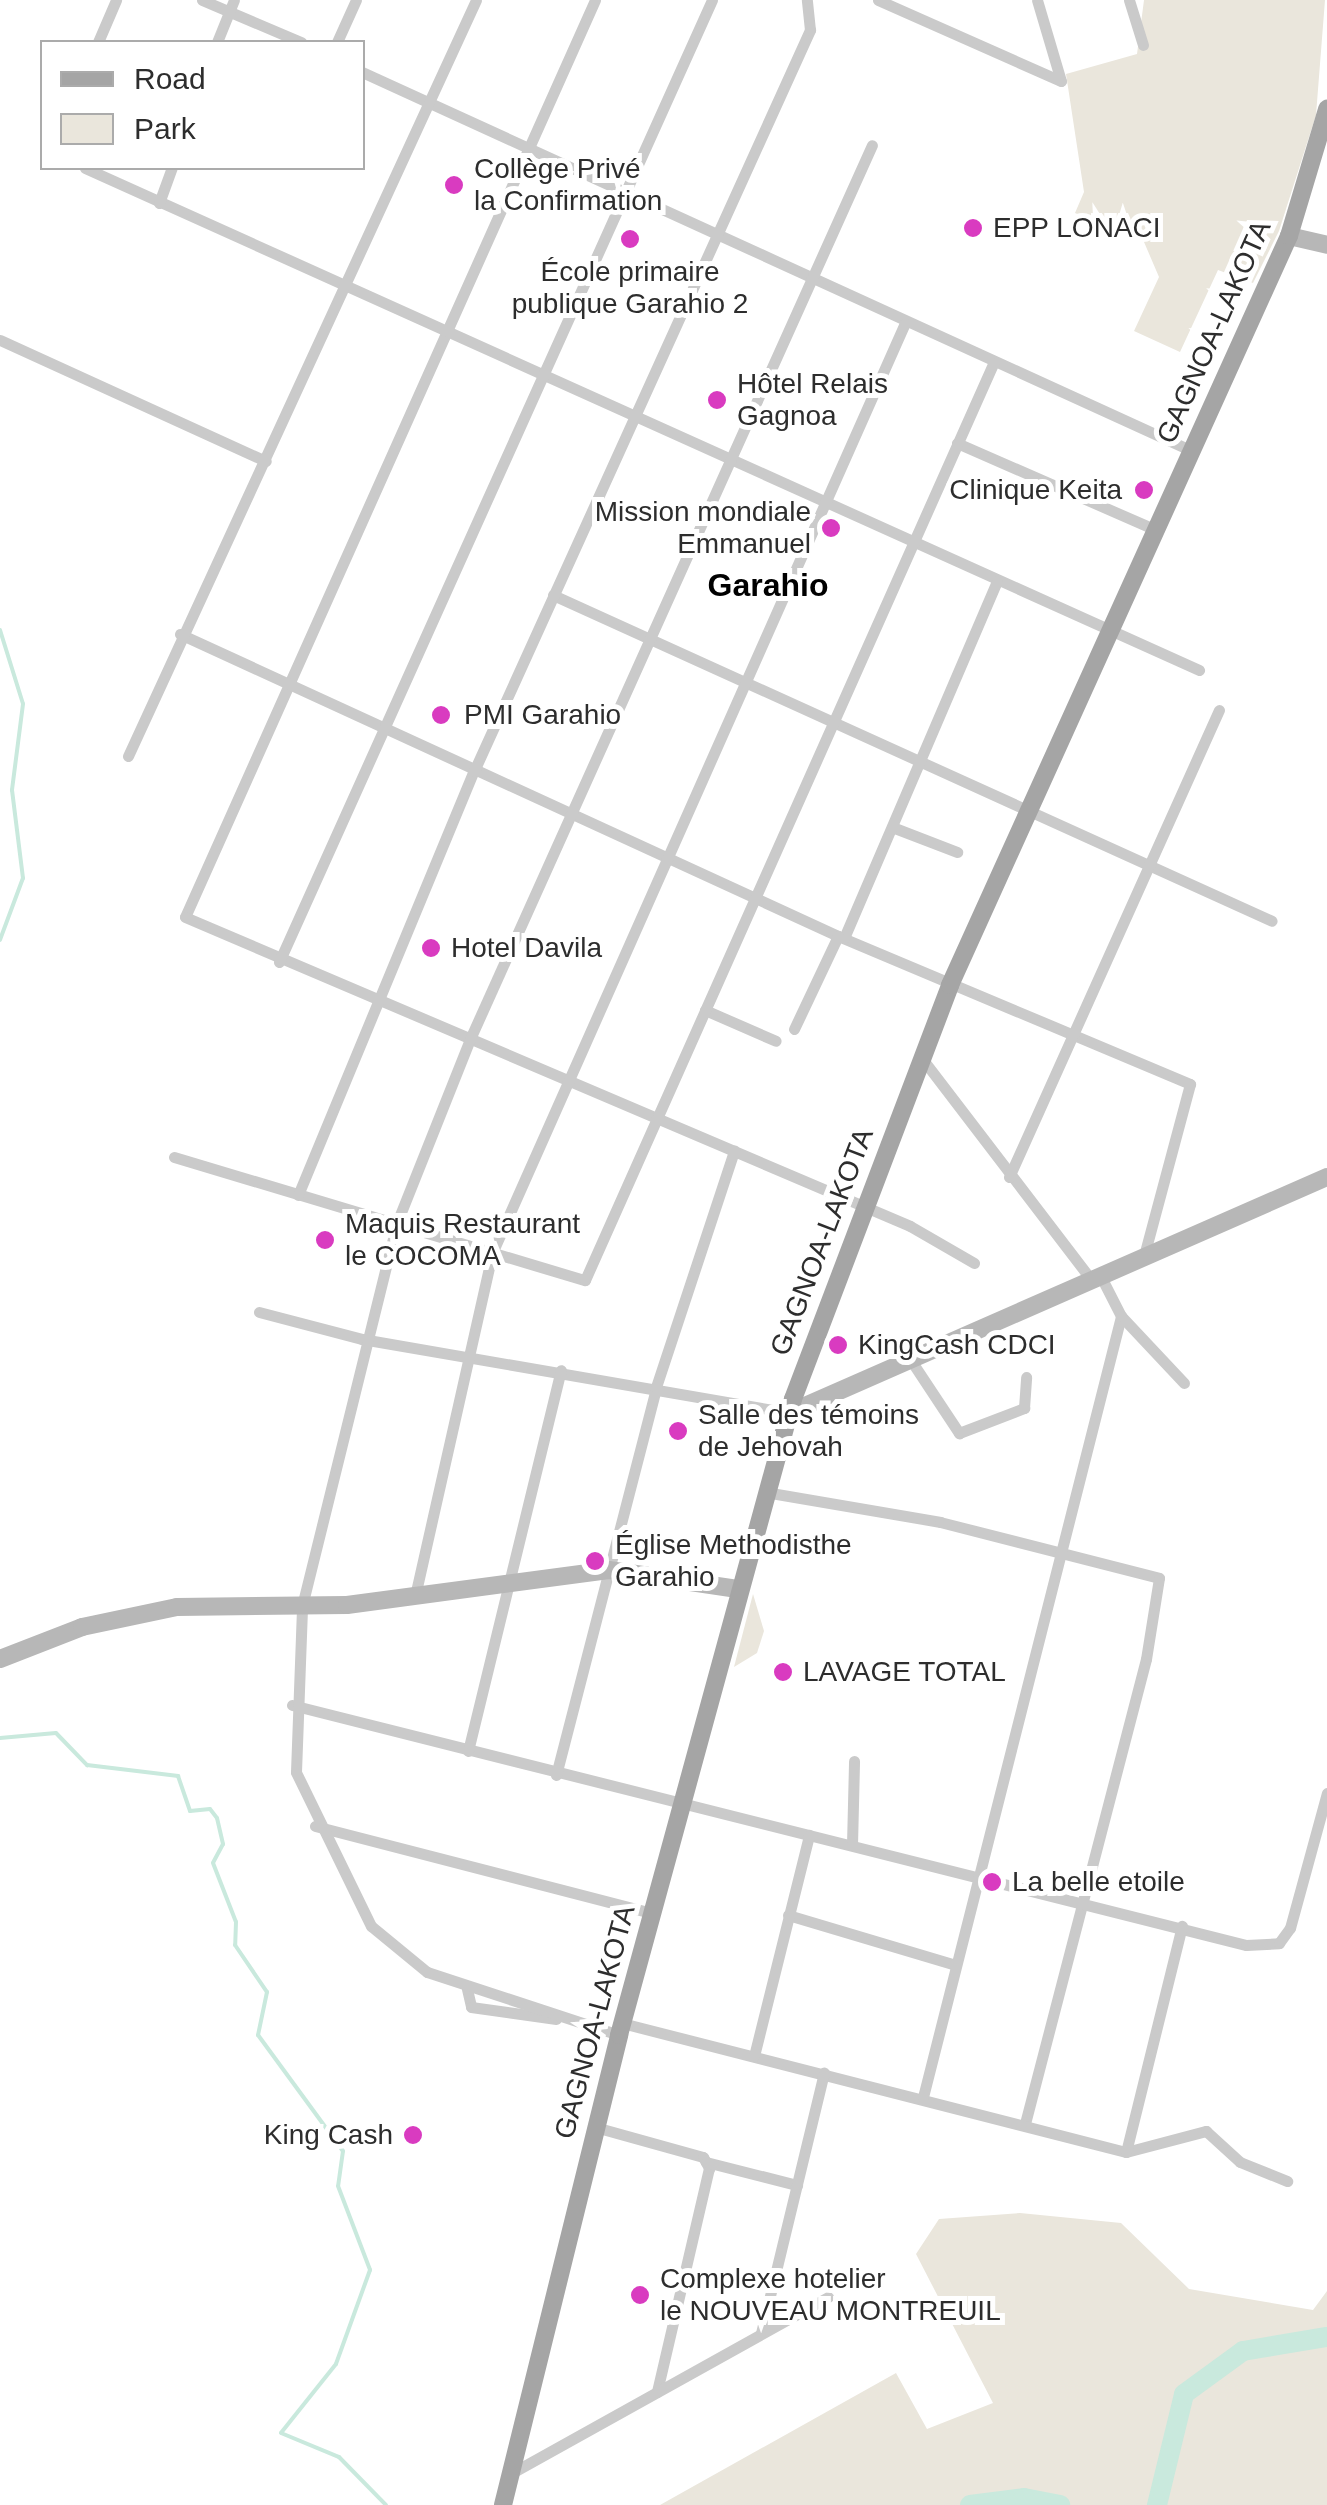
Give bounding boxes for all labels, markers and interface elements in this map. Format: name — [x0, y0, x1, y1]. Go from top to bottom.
legend — [40, 40, 365, 170]
text: Road — [134, 62, 206, 95]
text: Park — [134, 112, 196, 145]
place label: Collège Privé la Confirmation — [474, 152, 662, 218]
marker: Collège Privé la Confirmation — [443, 174, 465, 196]
place label: EPP LONACI — [993, 211, 1161, 245]
street label: GAGNOA-LAKOTA — [1150, 215, 1278, 449]
marker: EPP LONACI — [962, 217, 984, 239]
marker: École primaire publique Garahio 2 — [619, 228, 641, 250]
place label: École primaire publique Garahio 2 — [512, 255, 748, 321]
place label: Hôtel Relais Gagnoa — [737, 367, 888, 433]
marker: Hôtel Relais Gagnoa — [706, 389, 728, 411]
place label: Clinique Keita — [949, 473, 1122, 507]
marker: Clinique Keita — [1131, 477, 1157, 503]
place label: Mission mondiale Emmanuel — [595, 495, 811, 561]
marker: Mission mondiale Emmanuel — [820, 517, 842, 539]
district label: Garahio — [708, 566, 828, 604]
place label: PMI Garahio — [464, 698, 621, 732]
marker: PMI Garahio — [428, 702, 454, 728]
place label: Hotel Davila — [451, 931, 602, 965]
marker: Hotel Davila — [420, 937, 442, 959]
street label: GAGNOA-LAKOTA — [763, 1124, 881, 1360]
place label: Maquis Restaurant le COCOMA — [345, 1207, 580, 1273]
marker: Maquis Restaurant le COCOMA — [314, 1229, 336, 1251]
place label: KingCash CDCI — [858, 1328, 1056, 1362]
marker: KingCash CDCI — [827, 1334, 849, 1356]
place label: Salle des témoins de Jehovah — [698, 1398, 919, 1464]
marker: Salle des témoins de Jehovah — [667, 1420, 689, 1442]
place label: Église Methodisthe Garahio — [615, 1528, 852, 1594]
marker: Église Methodisthe Garahio — [584, 1550, 606, 1572]
place label: LAVAGE TOTAL — [803, 1655, 1006, 1689]
marker: LAVAGE TOTAL — [772, 1661, 794, 1683]
place label: La belle etoile — [1012, 1865, 1185, 1899]
marker: La belle etoile — [981, 1871, 1003, 1893]
street label: GAGNOA-LAKOTA — [548, 1901, 642, 2143]
place label: King Cash — [264, 2118, 393, 2152]
marker: King Cash — [402, 2124, 424, 2146]
place label: Complexe hotelier le NOUVEAU MONTREUIL — [660, 2262, 1001, 2328]
marker: Complexe hotelier le NOUVEAU MONTREUIL — [629, 2284, 651, 2306]

